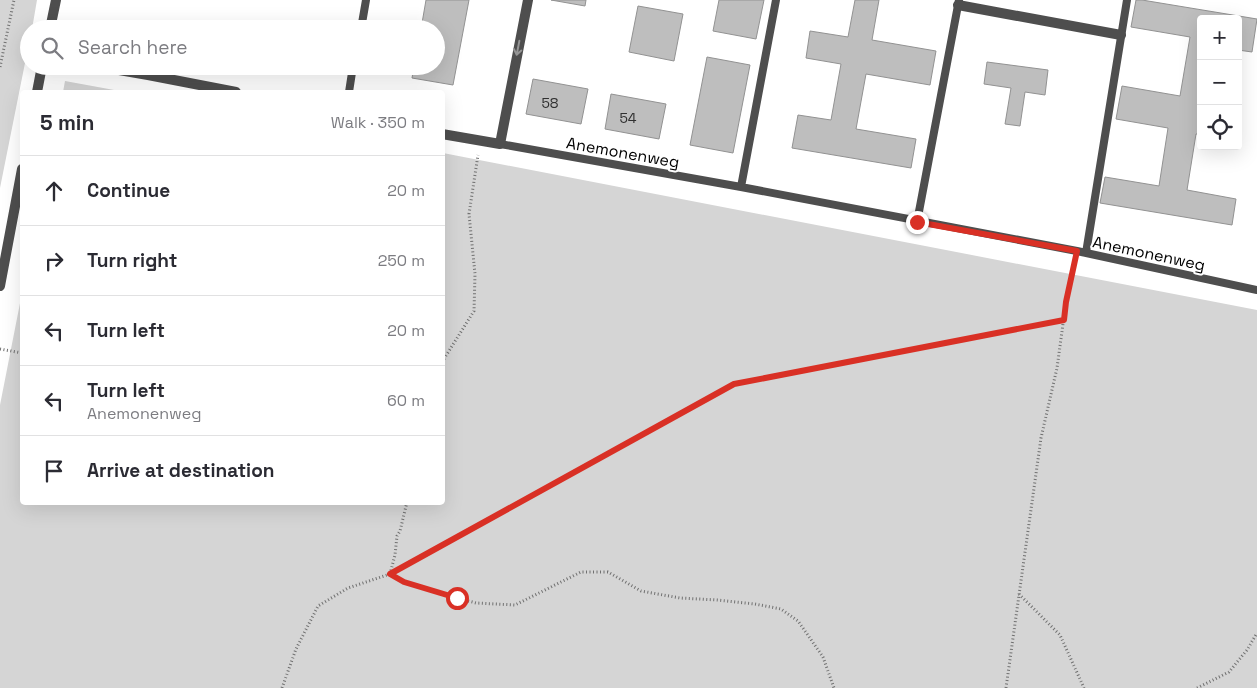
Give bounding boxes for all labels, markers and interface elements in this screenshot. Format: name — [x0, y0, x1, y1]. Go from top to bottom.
map controls — [1197, 15, 1242, 150]
button: + — [1197, 15, 1242, 60]
search box — [20, 20, 445, 75]
icon: search — [38, 34, 66, 62]
text: Search here — [78, 35, 188, 60]
one-way arrow — [513, 39, 523, 55]
button: − — [1197, 60, 1242, 105]
house number: 58 — [541, 94, 559, 112]
button: locate — [1197, 105, 1242, 150]
text: 5 min — [40, 109, 94, 136]
house number: 54 — [619, 109, 637, 127]
text: Walk · 350 m — [331, 112, 425, 133]
street label: Anemonenweg — [565, 132, 681, 173]
icon: ahead — [40, 177, 68, 205]
text: Continue — [87, 178, 170, 203]
text: 20 m — [387, 180, 425, 201]
route end — [906, 211, 929, 234]
street label: Anemonenweg — [1091, 231, 1207, 276]
icon: right — [40, 247, 68, 275]
text: Turn right — [87, 248, 177, 273]
text: 250 m — [378, 250, 425, 271]
icon: left — [40, 317, 68, 345]
text: Turn left — [87, 318, 165, 343]
text: 20 m — [387, 320, 425, 341]
text: Turn left — [87, 378, 165, 403]
icon: left — [40, 387, 68, 415]
text: 60 m — [387, 390, 425, 411]
text: Anemonenweg — [87, 403, 201, 424]
icon: arrive — [40, 457, 68, 485]
text: Arrive at destination — [87, 458, 275, 483]
route start — [446, 587, 469, 610]

